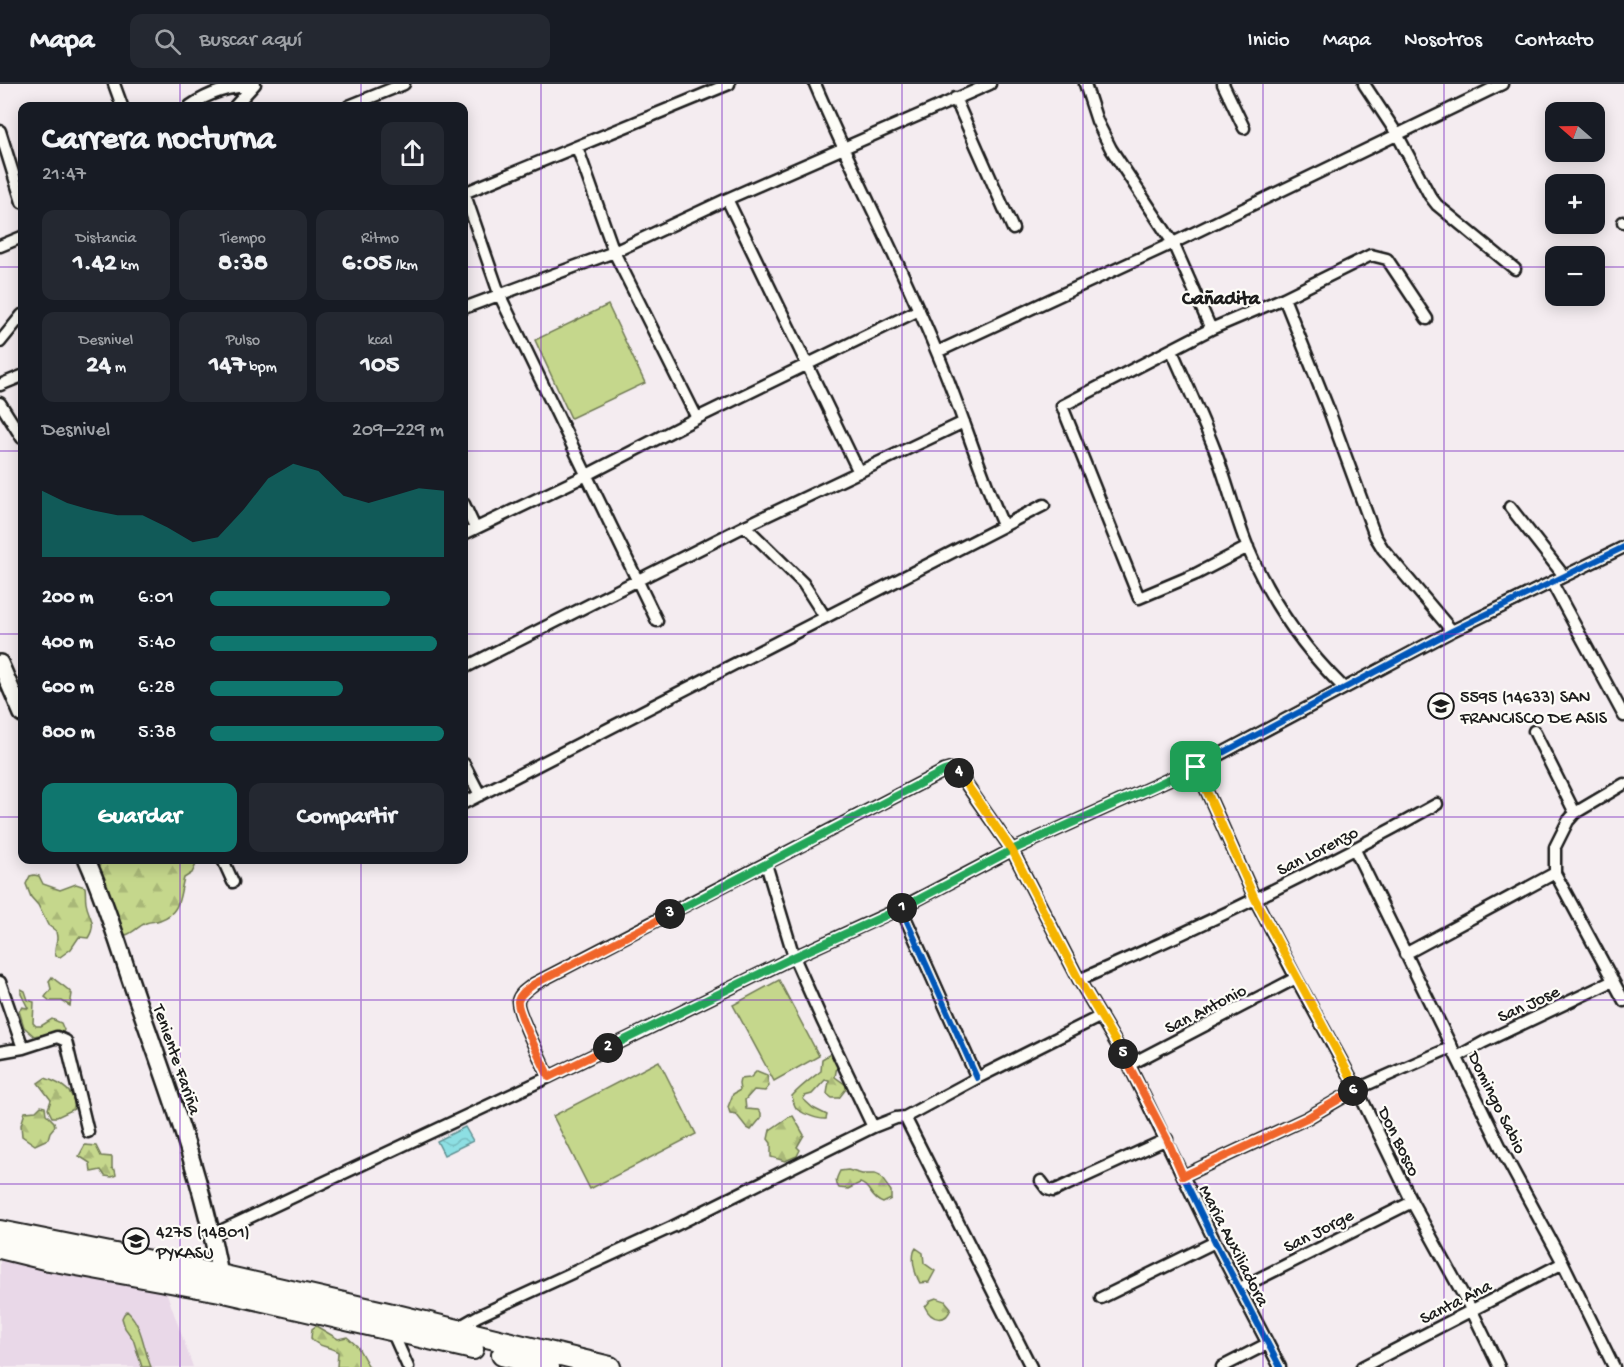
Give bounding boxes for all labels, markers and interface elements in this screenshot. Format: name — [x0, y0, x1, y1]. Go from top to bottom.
search box — [130, 14, 550, 68]
text: Mapa — [30, 25, 94, 58]
icon: search — [151, 25, 184, 58]
text: Buscar aquí — [199, 28, 302, 54]
text: Inicio — [1248, 29, 1290, 54]
text: Mapa — [1323, 29, 1371, 54]
text: Nosotros — [1404, 29, 1482, 54]
text: Contacto — [1515, 29, 1594, 54]
north arrow — [1545, 102, 1605, 162]
map controls — [1545, 102, 1605, 306]
text: Carrera nocturna — [42, 122, 275, 160]
button: share — [381, 122, 444, 185]
text: 21:47 — [42, 164, 86, 187]
button: + — [1545, 174, 1605, 234]
text: Distancia — [76, 230, 136, 249]
text: Tiempo — [220, 230, 266, 249]
text: Ritmo — [361, 230, 399, 249]
button: − — [1545, 246, 1605, 306]
text: 1.42 — [73, 249, 117, 280]
text: 8:38 — [218, 249, 268, 280]
text: 6:05 — [342, 249, 392, 280]
text: km — [117, 257, 139, 276]
text: /km — [392, 257, 418, 276]
district label: Cañadita — [1181, 289, 1261, 312]
text: Desnivel — [79, 332, 133, 351]
text: Pulso — [226, 332, 260, 351]
text: kcal — [368, 332, 392, 351]
text: 24 — [86, 351, 111, 382]
text: 147 — [209, 351, 245, 382]
text: 105 — [361, 351, 399, 382]
text: m — [111, 359, 126, 378]
text: bpm — [245, 359, 277, 378]
text: Desnivel — [42, 420, 110, 443]
text: 209–229 m — [352, 420, 444, 443]
text: 200 m — [42, 587, 93, 610]
text: 6:01 — [138, 587, 174, 610]
text: 400 m — [42, 632, 93, 655]
text: 5:40 — [138, 632, 176, 655]
text: 600 m — [42, 677, 94, 700]
text: 6:28 — [138, 677, 175, 700]
place label: 5595 (14633) SAN FRANCISCO DE ASIS — [1459, 688, 1608, 730]
school or university icon: 5595 (14633) SAN FRANCISCO DE ASIS — [1426, 691, 1456, 721]
text: 800 m — [42, 722, 95, 745]
text: 5:38 — [138, 722, 176, 745]
pin — [1170, 741, 1221, 792]
icon: arrive — [1179, 750, 1212, 783]
pin: 4 — [944, 758, 974, 788]
text: 4 — [955, 763, 963, 782]
button: Guardar — [42, 783, 237, 852]
button: Compartir — [249, 783, 444, 852]
street label: San Lorenzo — [1274, 823, 1362, 882]
pin: 1 — [887, 893, 917, 923]
text: 1 — [899, 898, 905, 917]
pin: 3 — [655, 899, 685, 929]
text: 3 — [666, 904, 674, 923]
street label: San Antonio — [1162, 981, 1250, 1040]
street label: San Jose — [1495, 982, 1564, 1029]
street label: Teniente Fariña — [147, 1001, 205, 1119]
pin: 2 — [593, 1033, 623, 1063]
text: 2 — [604, 1038, 612, 1057]
pin: 5 — [1108, 1039, 1138, 1069]
text: 5 — [1119, 1044, 1127, 1063]
street label: Domingo Sabio — [1461, 1048, 1530, 1158]
pin: 6 — [1338, 1076, 1368, 1106]
text: 6 — [1349, 1081, 1357, 1100]
street label: Don Bosco — [1372, 1103, 1424, 1180]
street label: Maria Auxiliadora — [1193, 1182, 1273, 1311]
street label: San Jorge — [1281, 1205, 1358, 1259]
place label: 4275 (14801) PYKASU — [155, 1223, 250, 1265]
school or university icon: 4275 (14801) PYKASU — [121, 1226, 151, 1256]
street label: Santa Ana — [1417, 1276, 1496, 1330]

